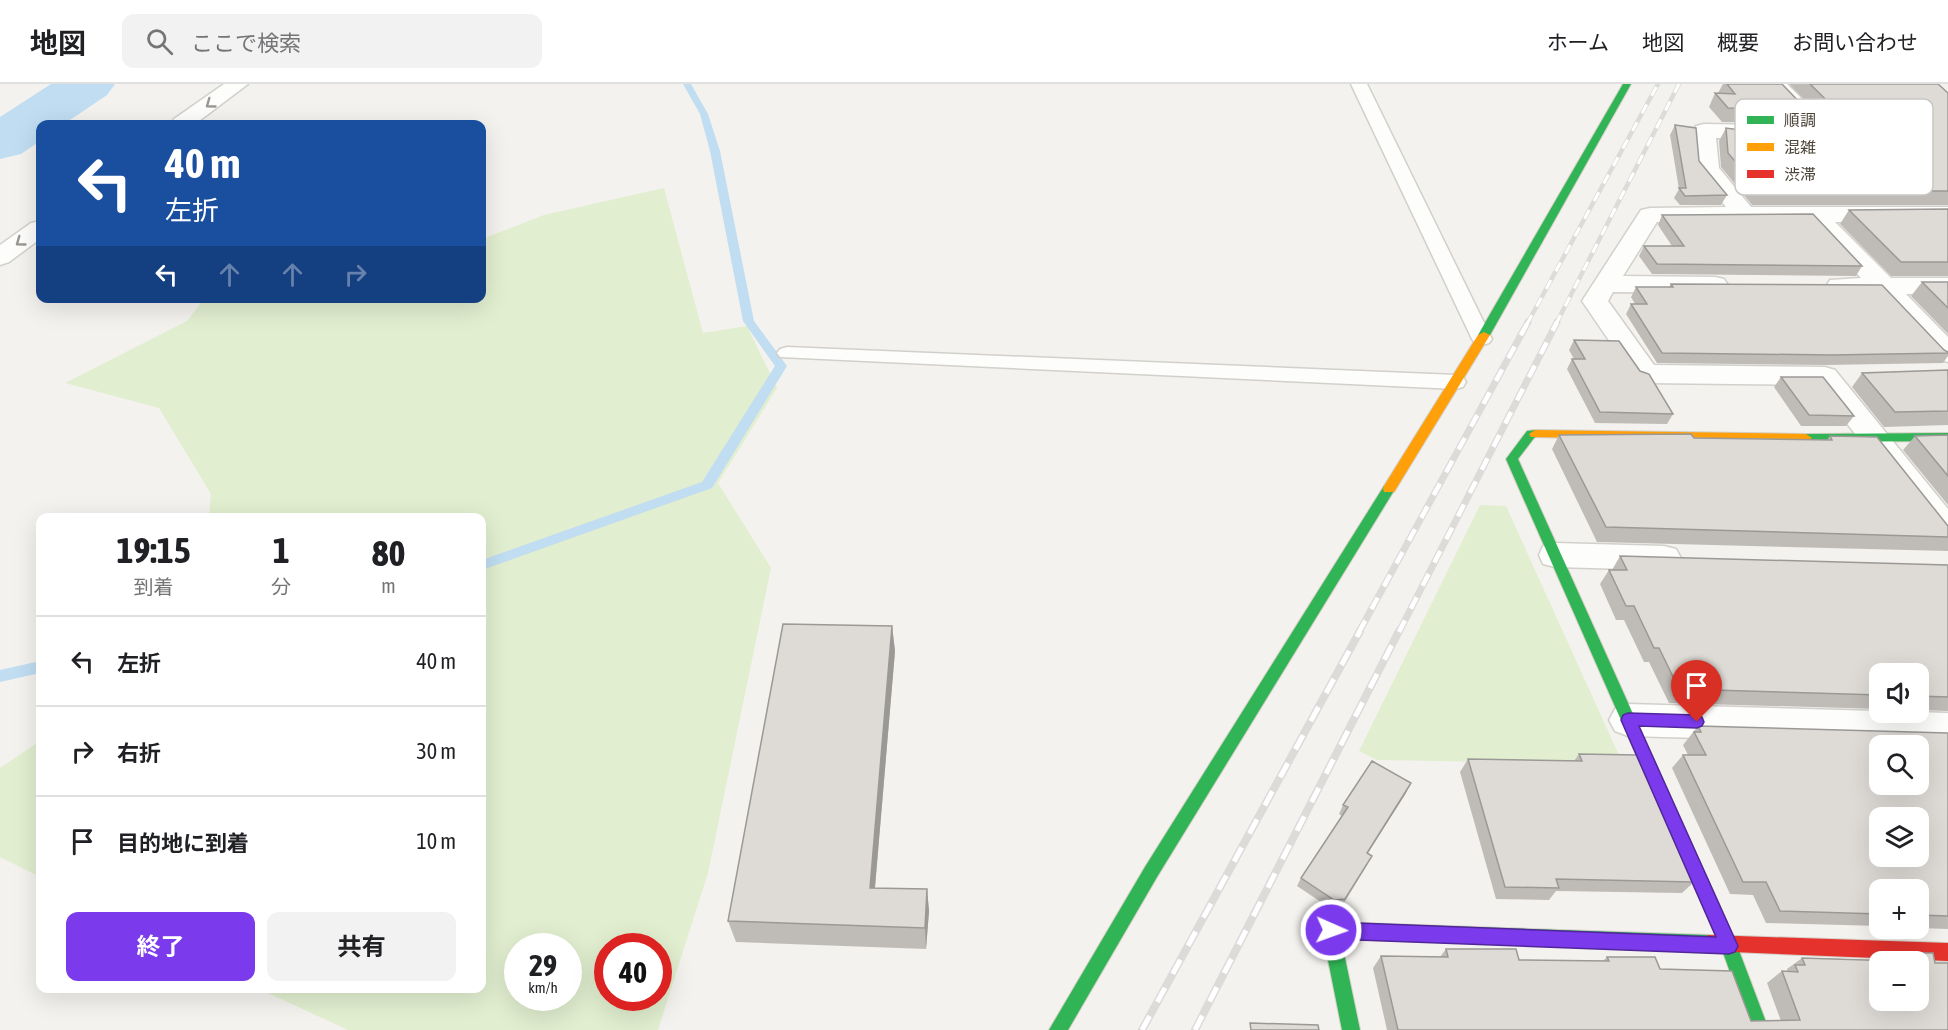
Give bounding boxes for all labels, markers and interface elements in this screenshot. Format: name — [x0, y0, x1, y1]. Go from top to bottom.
search box — [122, 14, 542, 68]
icon: search — [143, 25, 176, 58]
text: 地図 — [30, 27, 86, 59]
text: ここで検索 — [191, 30, 301, 56]
text: ホーム — [1547, 30, 1609, 54]
text: 地図 — [1642, 30, 1684, 54]
text: 概要 — [1717, 30, 1759, 54]
text: お問い合わせ — [1792, 30, 1918, 54]
one-way arrow — [206, 97, 217, 108]
legend — [1735, 99, 1933, 195]
text: 順調 — [1784, 111, 1816, 129]
text: 混雑 — [1784, 138, 1816, 156]
text: 40 m — [165, 139, 240, 187]
icon: left — [66, 144, 144, 222]
text: 渋滞 — [1784, 165, 1816, 183]
text: 左折 — [165, 195, 219, 226]
one-way arrow — [16, 235, 27, 246]
icon: left — [150, 258, 183, 291]
icon: ahead — [213, 258, 246, 291]
icon: ahead — [276, 258, 309, 291]
icon: right — [339, 258, 372, 291]
text: 19:15 — [117, 529, 191, 571]
text: 1 — [273, 529, 290, 571]
text: 80 — [372, 532, 405, 574]
text: m — [381, 574, 396, 597]
text: 到着 — [134, 575, 174, 598]
text: 分 — [271, 575, 291, 598]
icon: left — [66, 645, 99, 678]
text: 40 m — [416, 648, 456, 674]
text: 左折 — [117, 650, 161, 676]
pin — [1671, 660, 1722, 722]
map controls — [1869, 663, 1929, 1011]
button: sound — [1869, 663, 1929, 723]
icon: arrive — [1680, 669, 1713, 702]
icon: right — [66, 735, 99, 768]
button: search — [1869, 735, 1929, 795]
text: 30 m — [416, 738, 456, 764]
text: 右折 — [117, 740, 161, 766]
button: layers — [1869, 807, 1929, 867]
icon: arrive — [66, 825, 99, 858]
text: 10 m — [416, 828, 456, 854]
text: 目的地に到着 — [117, 830, 249, 856]
button: + — [1869, 879, 1929, 939]
position arrow — [1299, 898, 1363, 962]
button: 終了 — [66, 912, 255, 981]
button: 共有 — [267, 912, 456, 981]
speed limit sign: 40 — [594, 933, 672, 1011]
text: 29 — [529, 948, 557, 982]
button: − — [1869, 951, 1929, 1011]
text: km/h — [528, 979, 558, 996]

